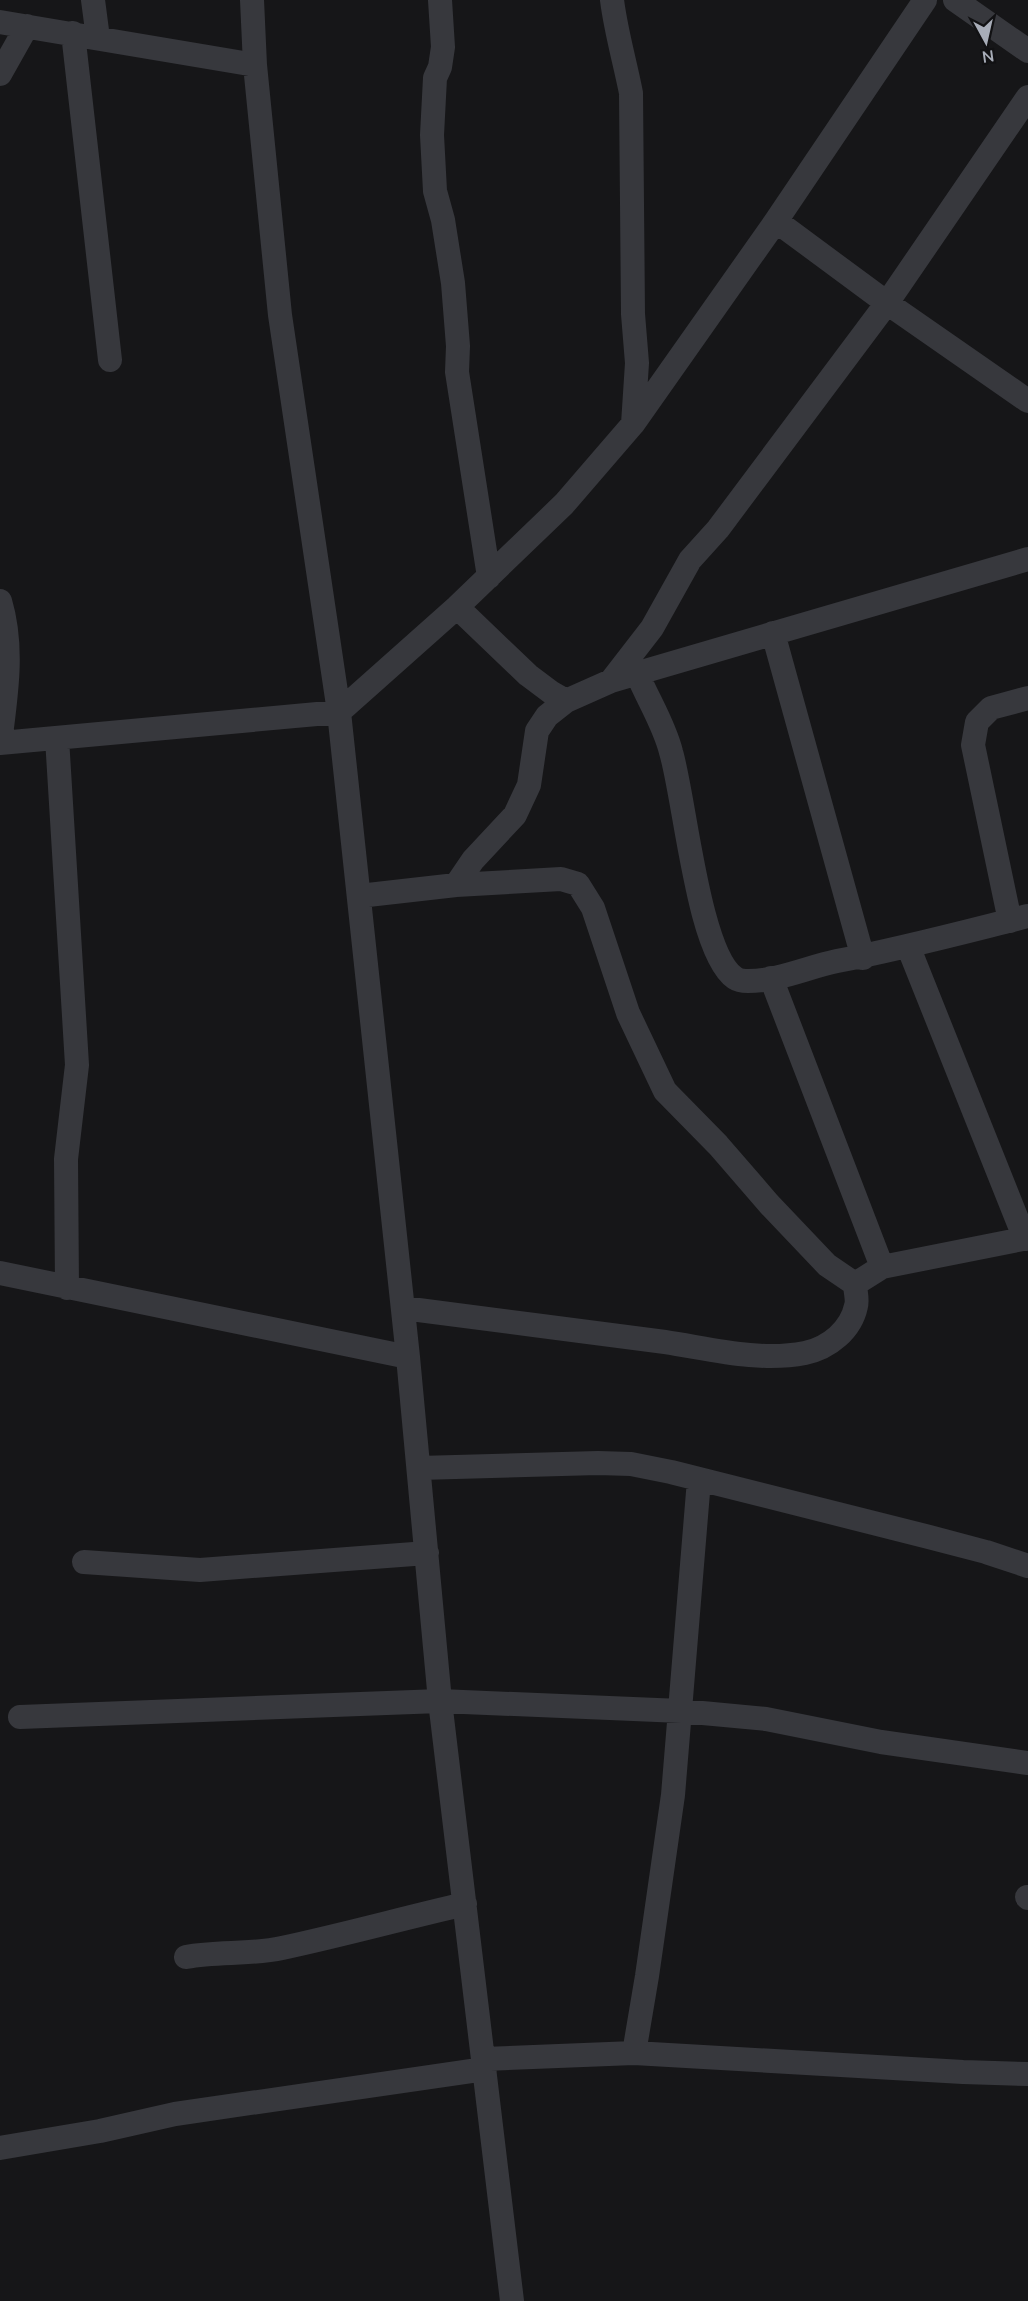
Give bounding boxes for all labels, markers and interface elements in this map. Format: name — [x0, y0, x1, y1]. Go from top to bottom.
north arrow — [956, 12, 1016, 72]
text: N — [980, 44, 995, 68]

